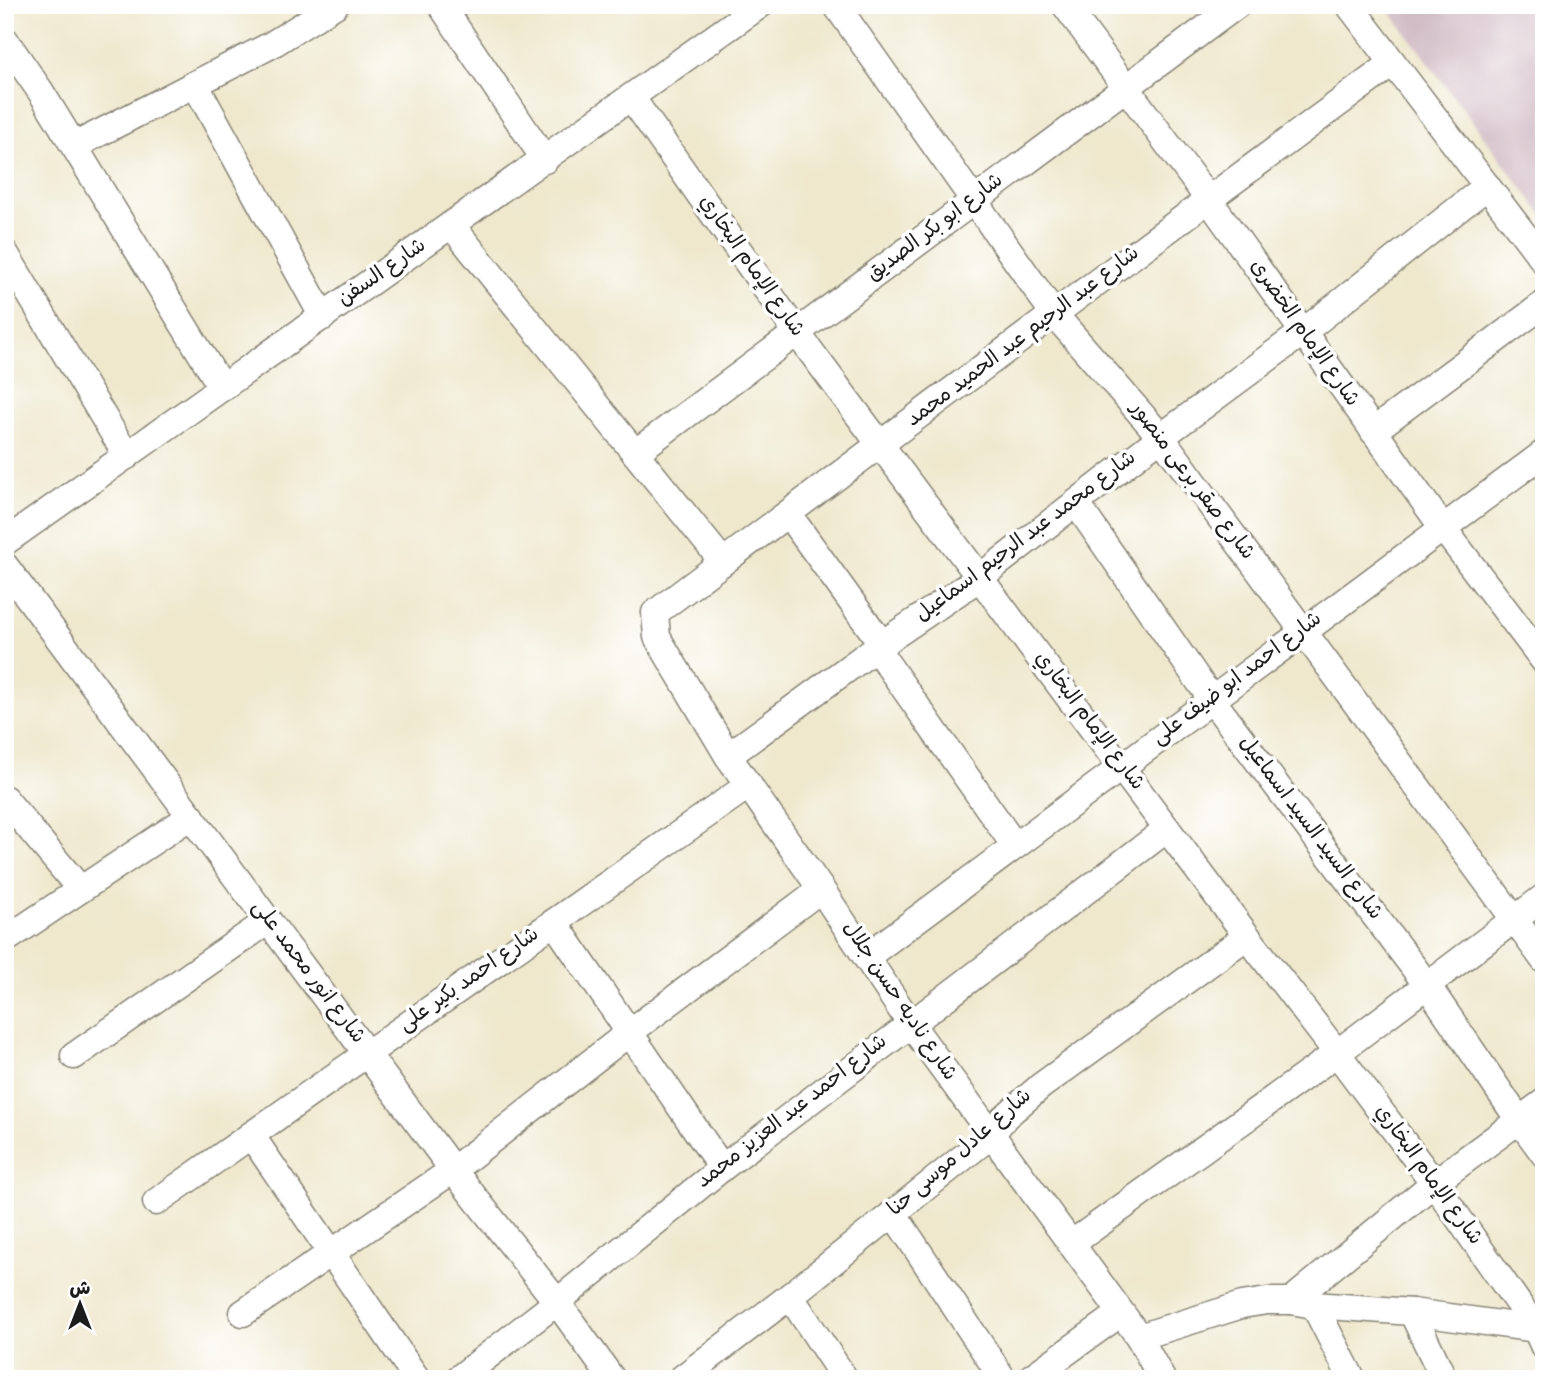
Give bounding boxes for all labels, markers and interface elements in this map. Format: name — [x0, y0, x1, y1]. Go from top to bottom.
street label: شارع ابو بكر الصديق — [863, 170, 1009, 288]
street label: شارع الإمام البخاري — [692, 191, 808, 343]
street label: شارع السفن — [334, 235, 432, 313]
street label: شارع عبد الرحيم عبد الحميد محمد — [903, 242, 1145, 434]
street label: شارع الإمام الخضرى — [1243, 255, 1363, 413]
street label: شارع صقر برعى منصور — [1122, 396, 1259, 566]
street label: شارع محمد عبد الرحيم اسماعيل — [912, 447, 1142, 629]
street label: شارع احمد ابو ضيف على — [1148, 608, 1328, 752]
street label: شارع الإمام البخاري — [1028, 648, 1148, 796]
street label: شارع السيد السيد اسماعيل — [1232, 732, 1386, 926]
street label: شارع انور محمد على — [245, 896, 369, 1050]
street label: شارع ناديه حسن جلال — [835, 917, 961, 1087]
street label: شارع احمد بكير على — [395, 923, 545, 1039]
street label: شارع احمد عبد العزيز محمد — [693, 1031, 893, 1195]
street label: شارع عادل موسى حنا — [884, 1085, 1038, 1223]
street label: شارع الإمام البخاري — [1368, 1101, 1486, 1251]
north arrow — [46, 1268, 116, 1338]
text: ش — [70, 1279, 91, 1302]

